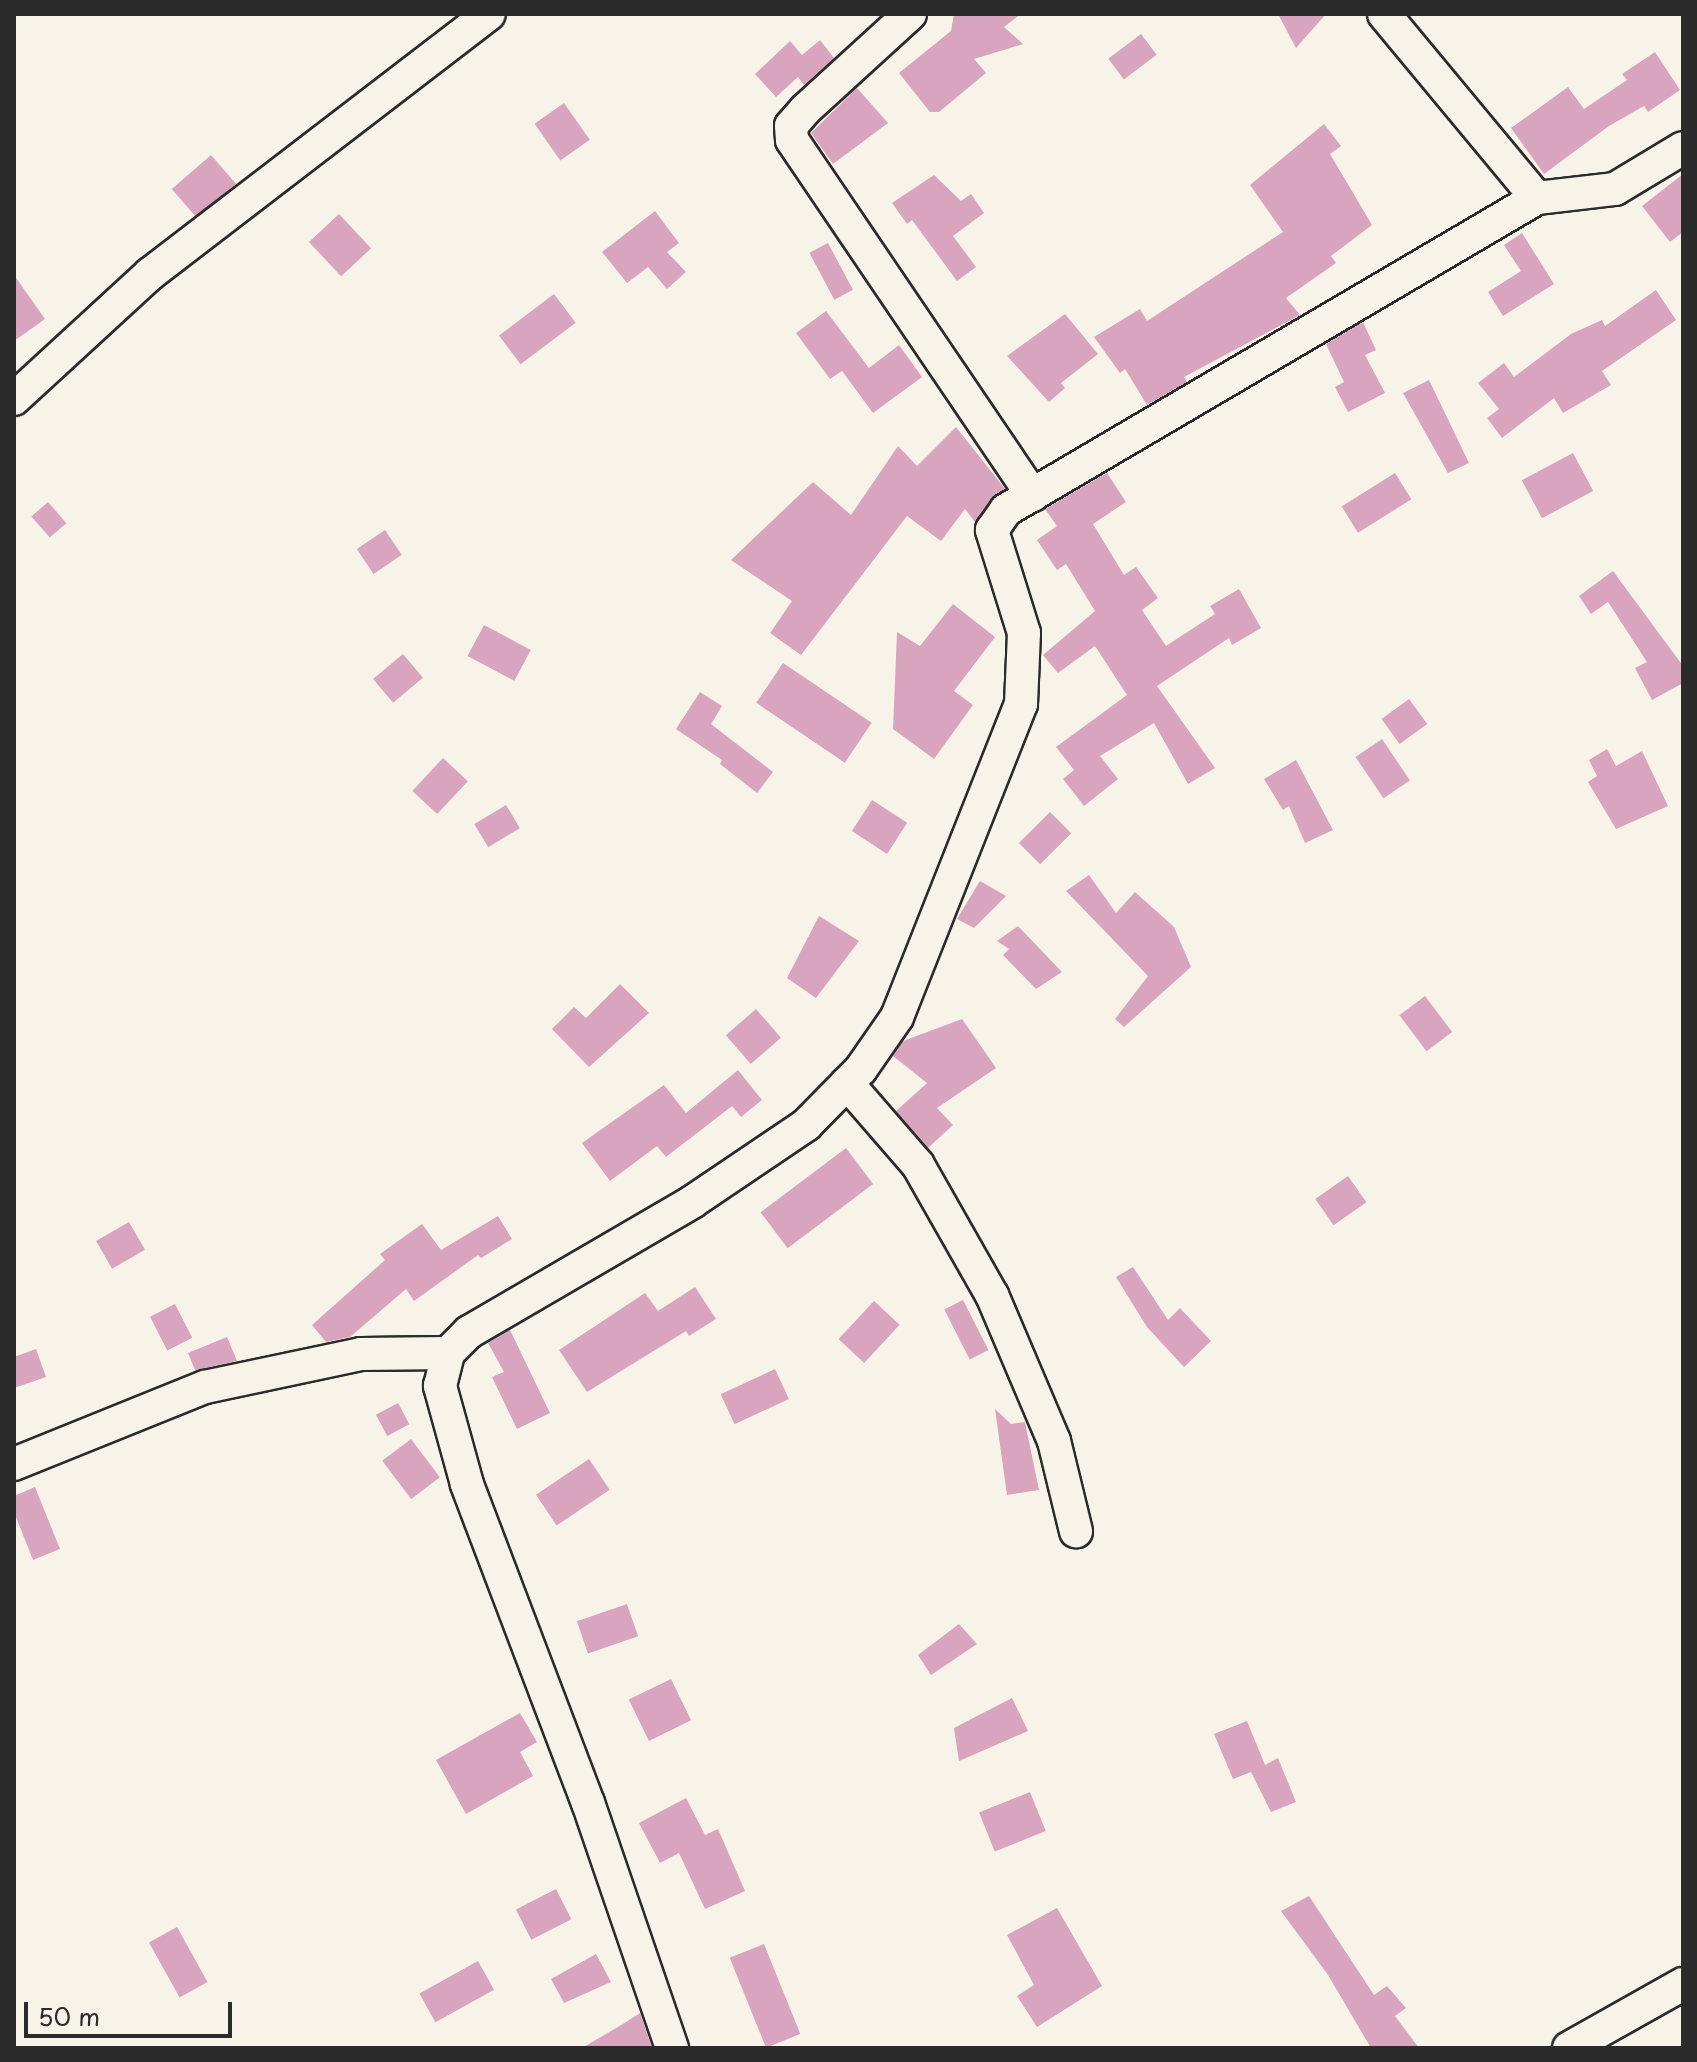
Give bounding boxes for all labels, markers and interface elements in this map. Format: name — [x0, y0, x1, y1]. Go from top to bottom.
scale bar — [28, 1986, 236, 2036]
text: 50 m — [38, 1998, 100, 2034]

